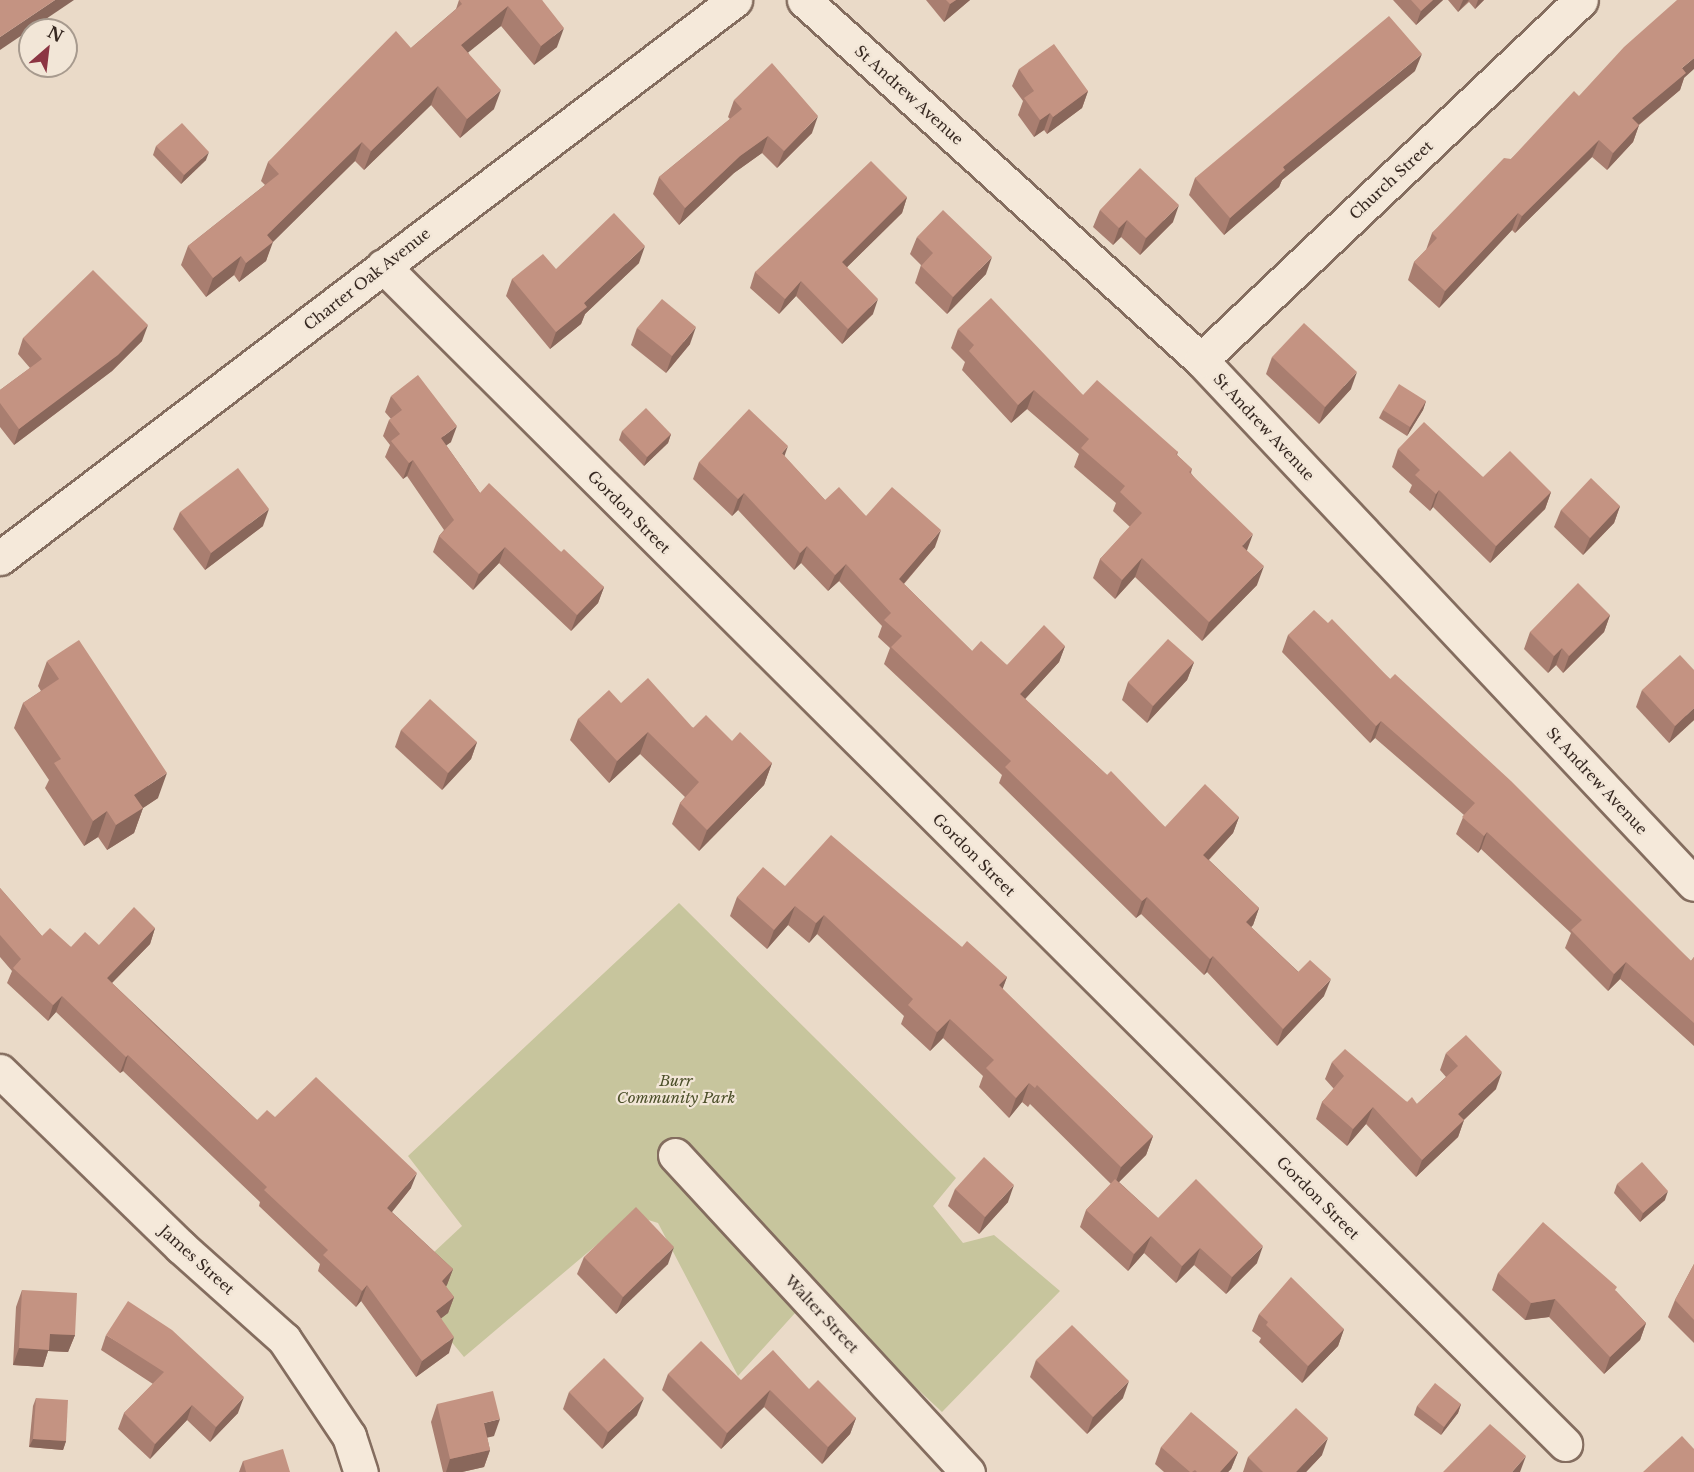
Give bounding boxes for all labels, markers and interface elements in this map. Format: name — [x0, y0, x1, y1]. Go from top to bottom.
north arrow — [18, 18, 78, 78]
text: N — [44, 22, 67, 46]
street label: St Andrew Avenue — [851, 41, 967, 149]
street label: Church Street — [1346, 137, 1436, 223]
street label: Charter Oak Avenue — [300, 224, 434, 334]
street label: St Andrew Avenue — [1209, 369, 1319, 485]
street label: Gordon Street — [584, 467, 674, 557]
street label: St Andrew Avenue — [1542, 723, 1652, 839]
street label: Gordon Street — [929, 810, 1019, 900]
park label: Burr Community Park — [617, 1071, 735, 1106]
street label: Gordon Street — [1273, 1153, 1363, 1243]
street label: James Street — [156, 1222, 238, 1298]
street label: Walter Street — [781, 1271, 863, 1357]

